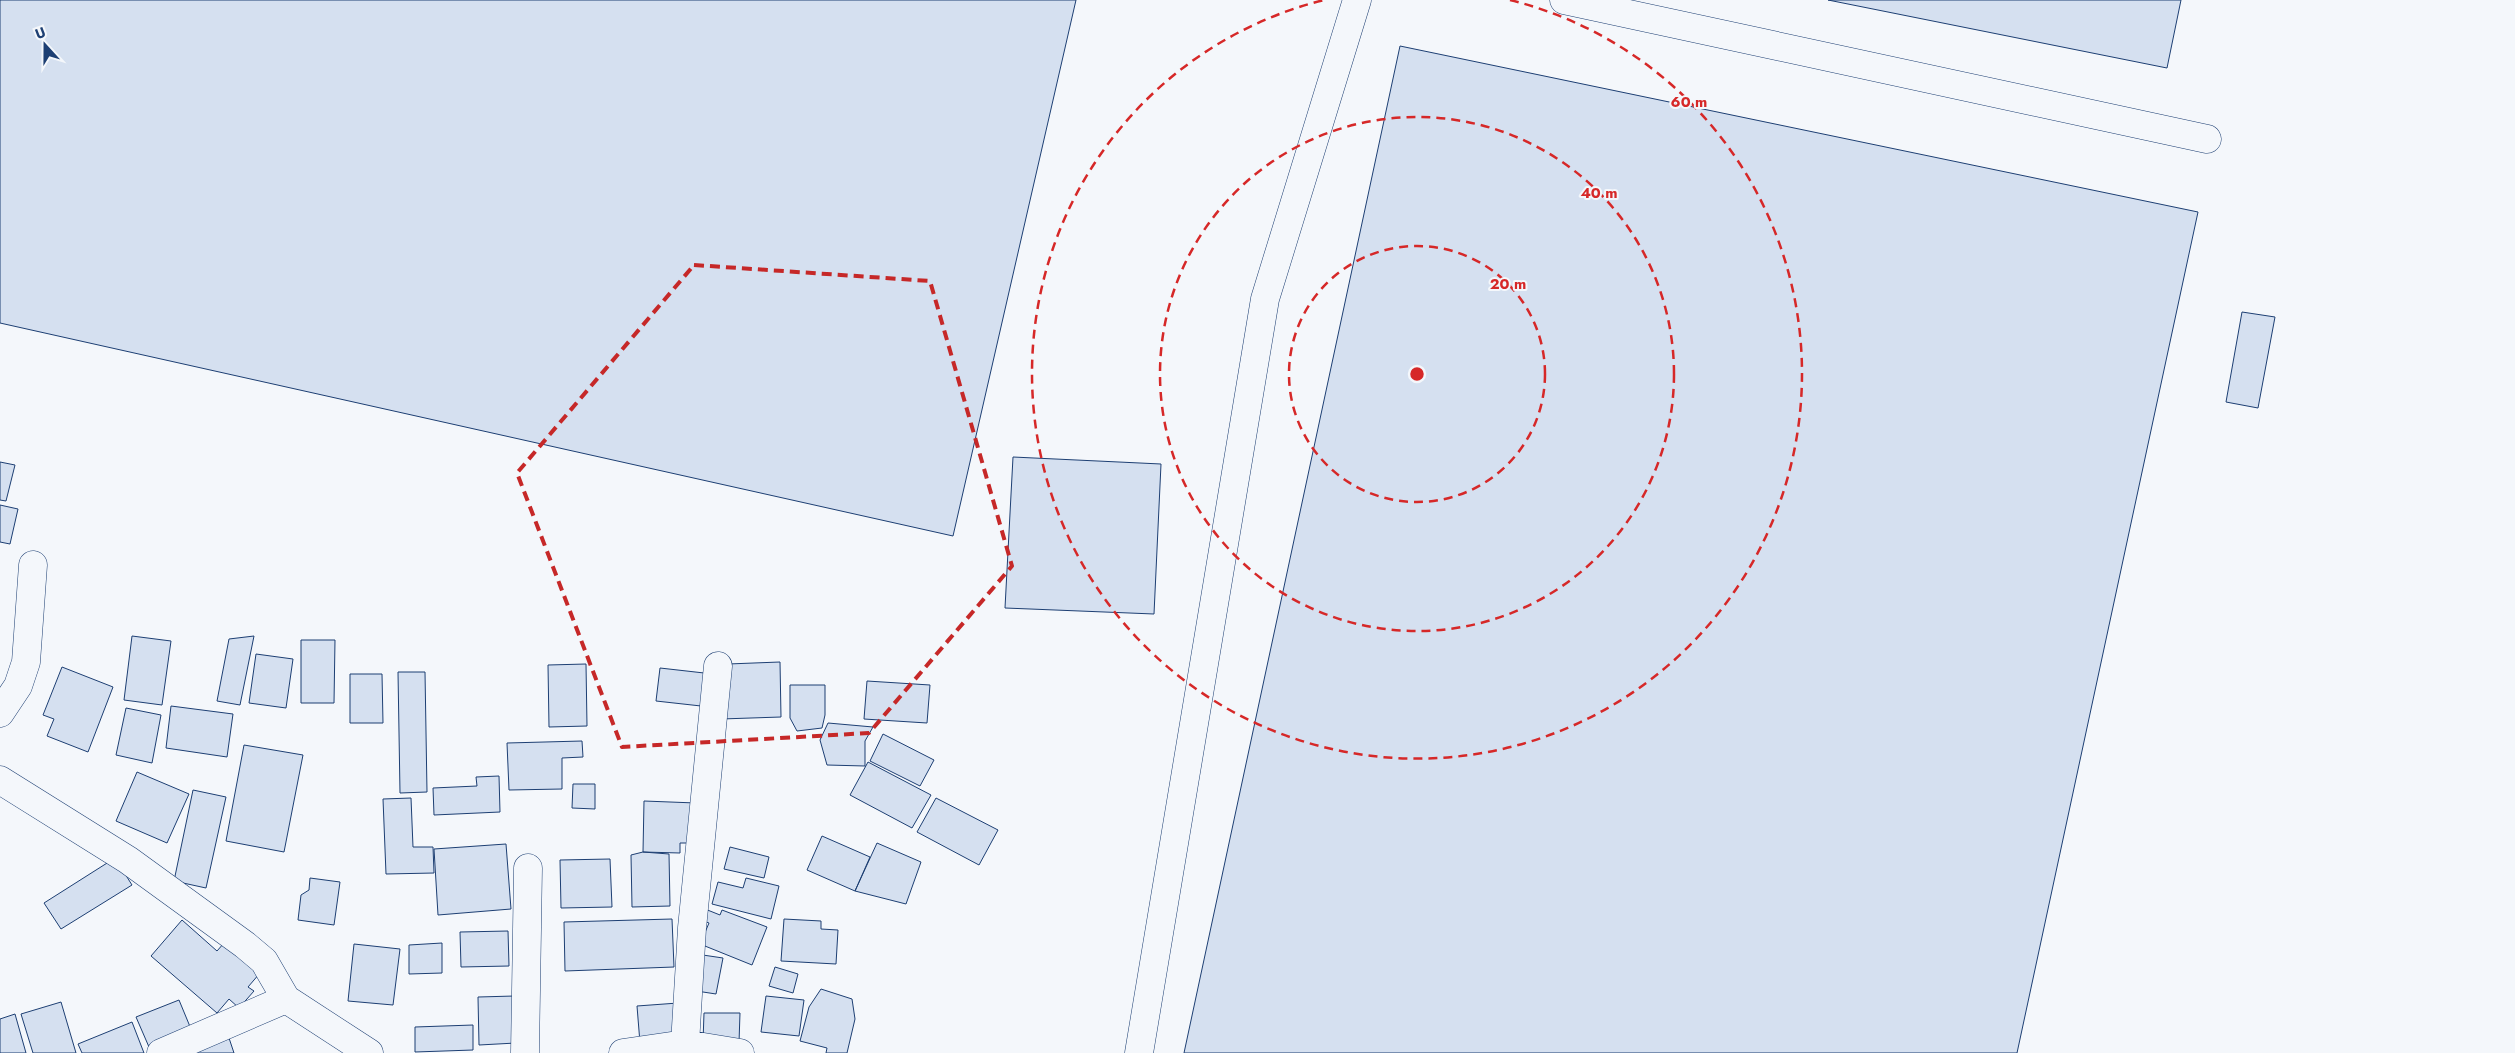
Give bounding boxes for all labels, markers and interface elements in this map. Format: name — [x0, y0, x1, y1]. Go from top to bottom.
north arrow — [20, 20, 70, 70]
text: U — [32, 22, 49, 44]
text: 60 m — [1671, 91, 1707, 113]
text: 40 m — [1580, 182, 1618, 204]
text: 20 m — [1490, 273, 1526, 295]
centre of rings — [1408, 365, 1426, 383]

